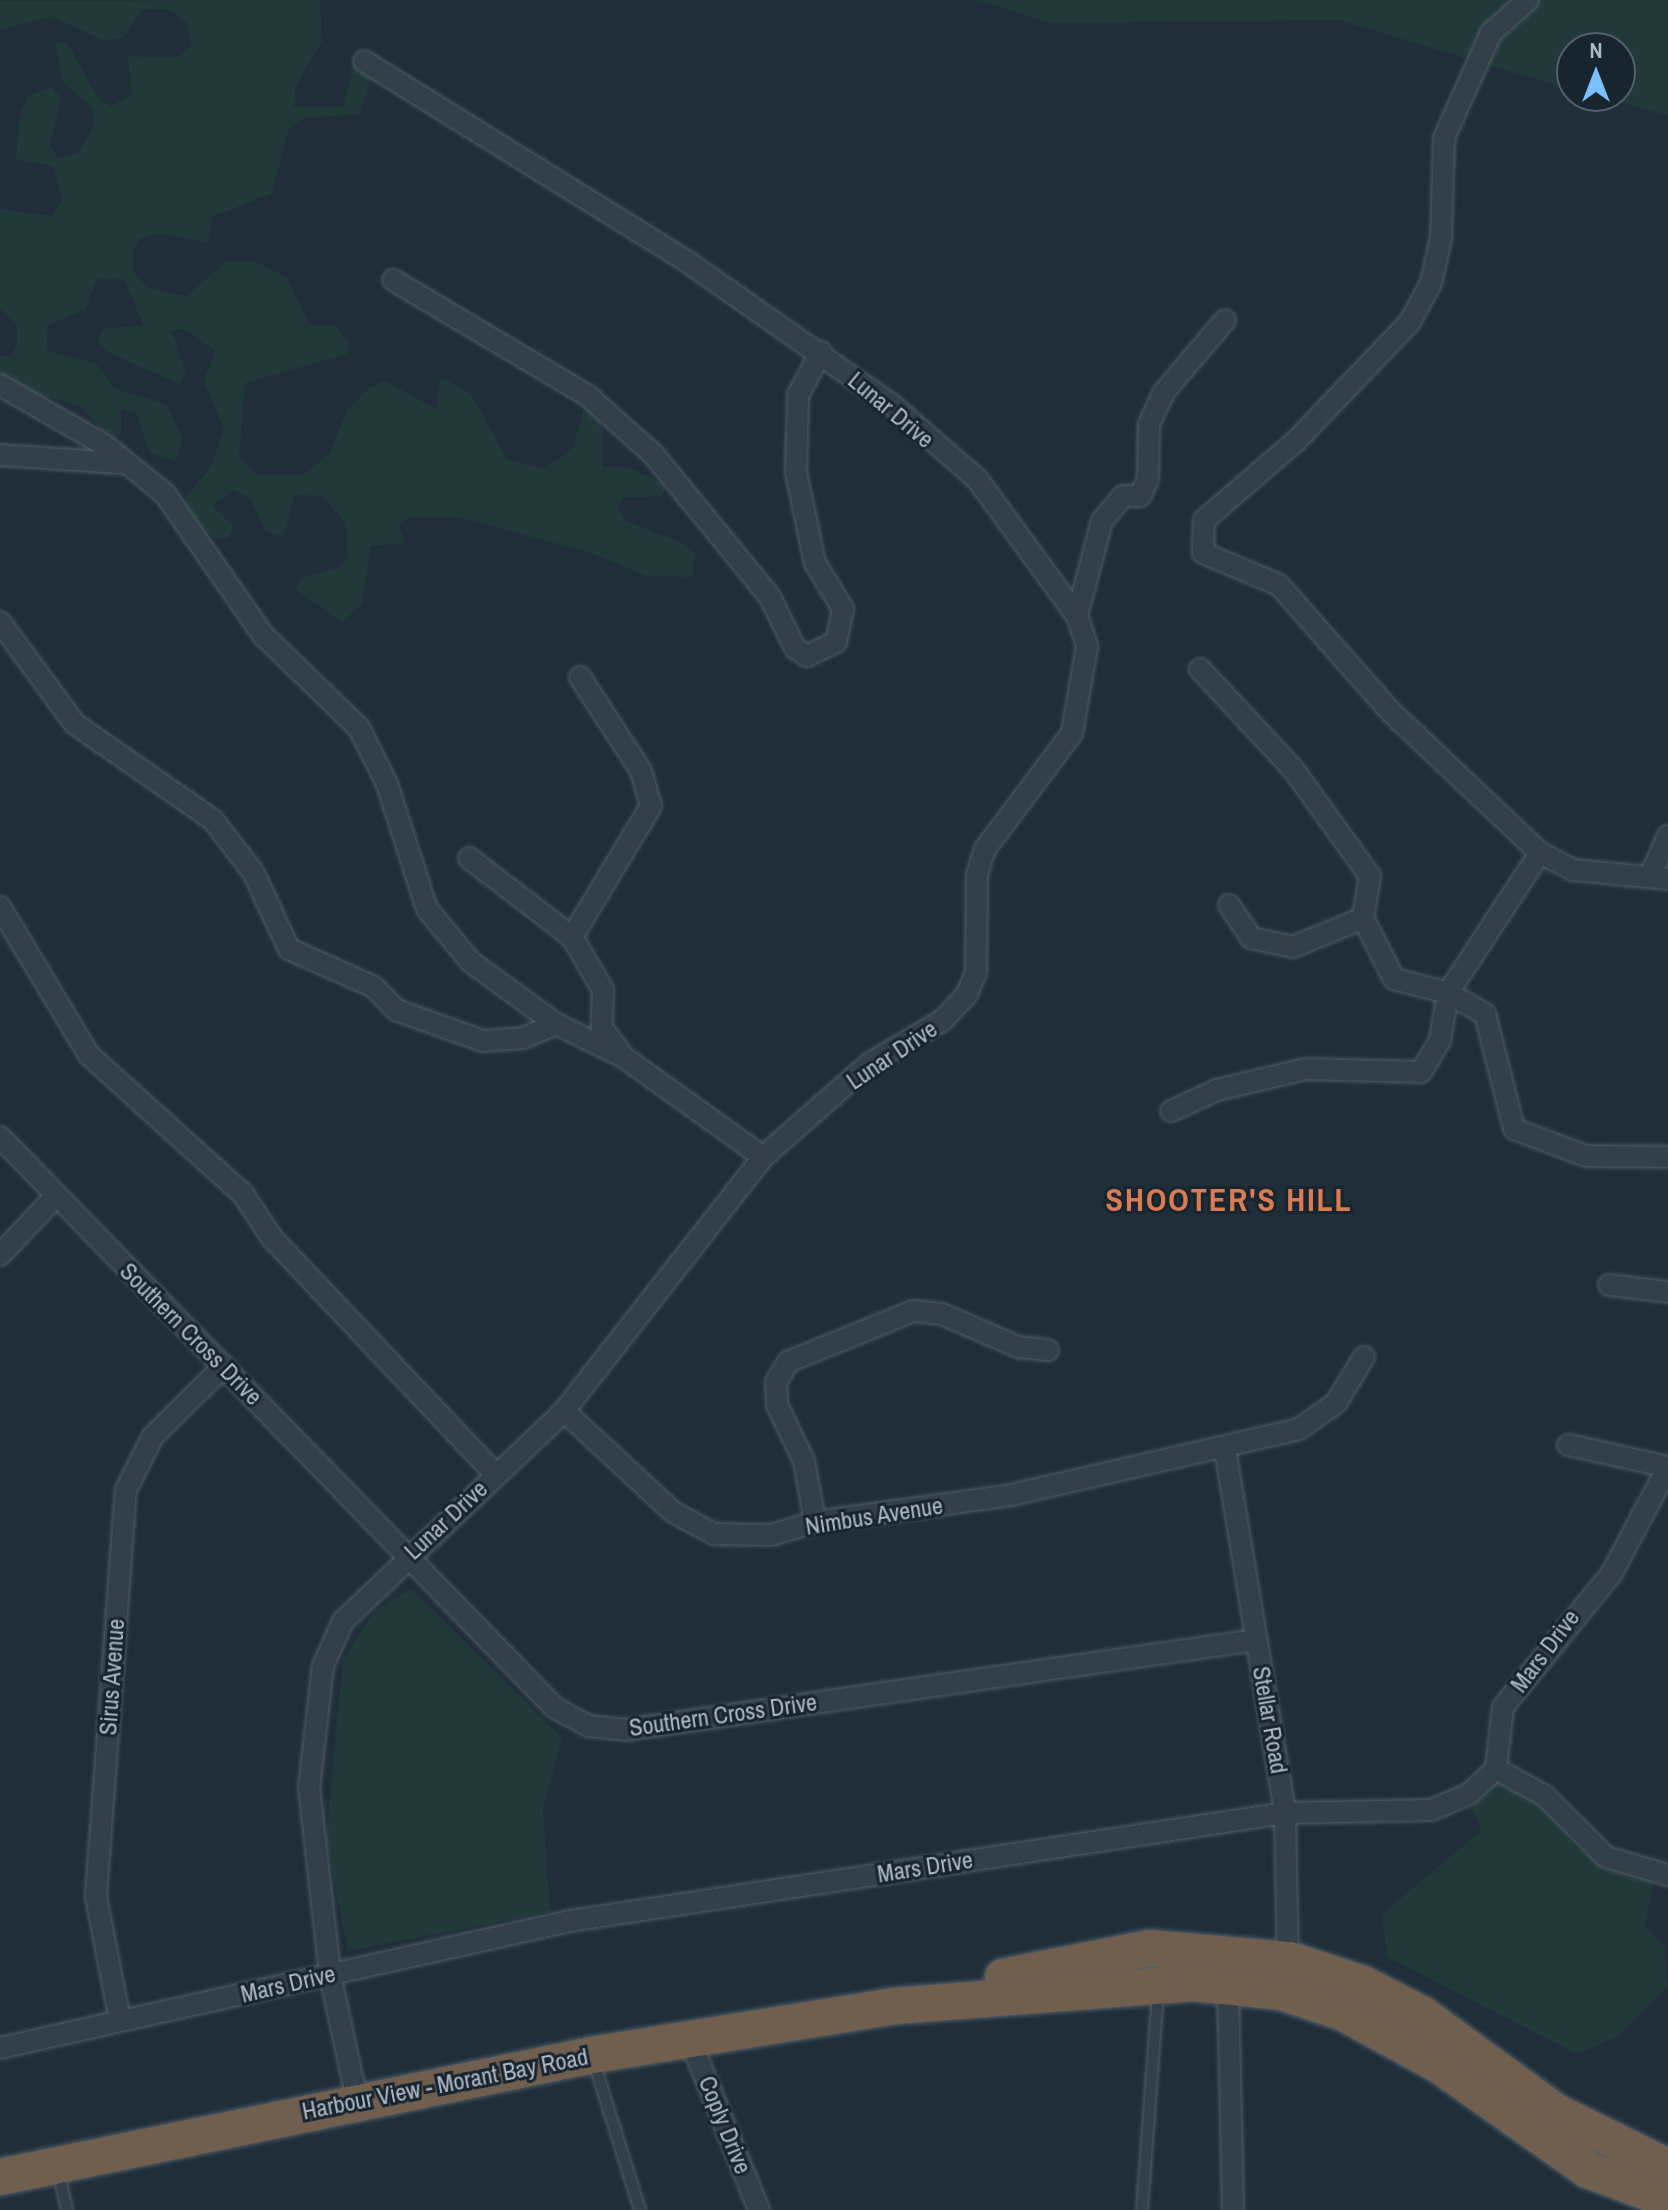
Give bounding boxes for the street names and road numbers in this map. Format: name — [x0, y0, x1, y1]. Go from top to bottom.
street label: Lunar Drive — [842, 366, 940, 454]
street label: Lunar Drive — [841, 1014, 943, 1096]
street label: Southern Cross Drive — [114, 1257, 268, 1411]
street label: Lunar Drive — [399, 1474, 493, 1566]
street label: Nimbus Avenue — [803, 1491, 945, 1541]
street label: Mars Drive — [1505, 1604, 1585, 1698]
street label: Sirus Avenue — [94, 1617, 130, 1737]
street label: Stellar Road — [1246, 1664, 1294, 1776]
street label: Southern Cross Drive — [627, 1688, 819, 1742]
street label: Mars Drive — [875, 1845, 975, 1889]
street label: Mars Drive — [238, 1959, 338, 2009]
street label: Harbour View - Morant Bay Road — [300, 2042, 590, 2126]
street label: Coply Drive — [692, 2072, 758, 2178]

